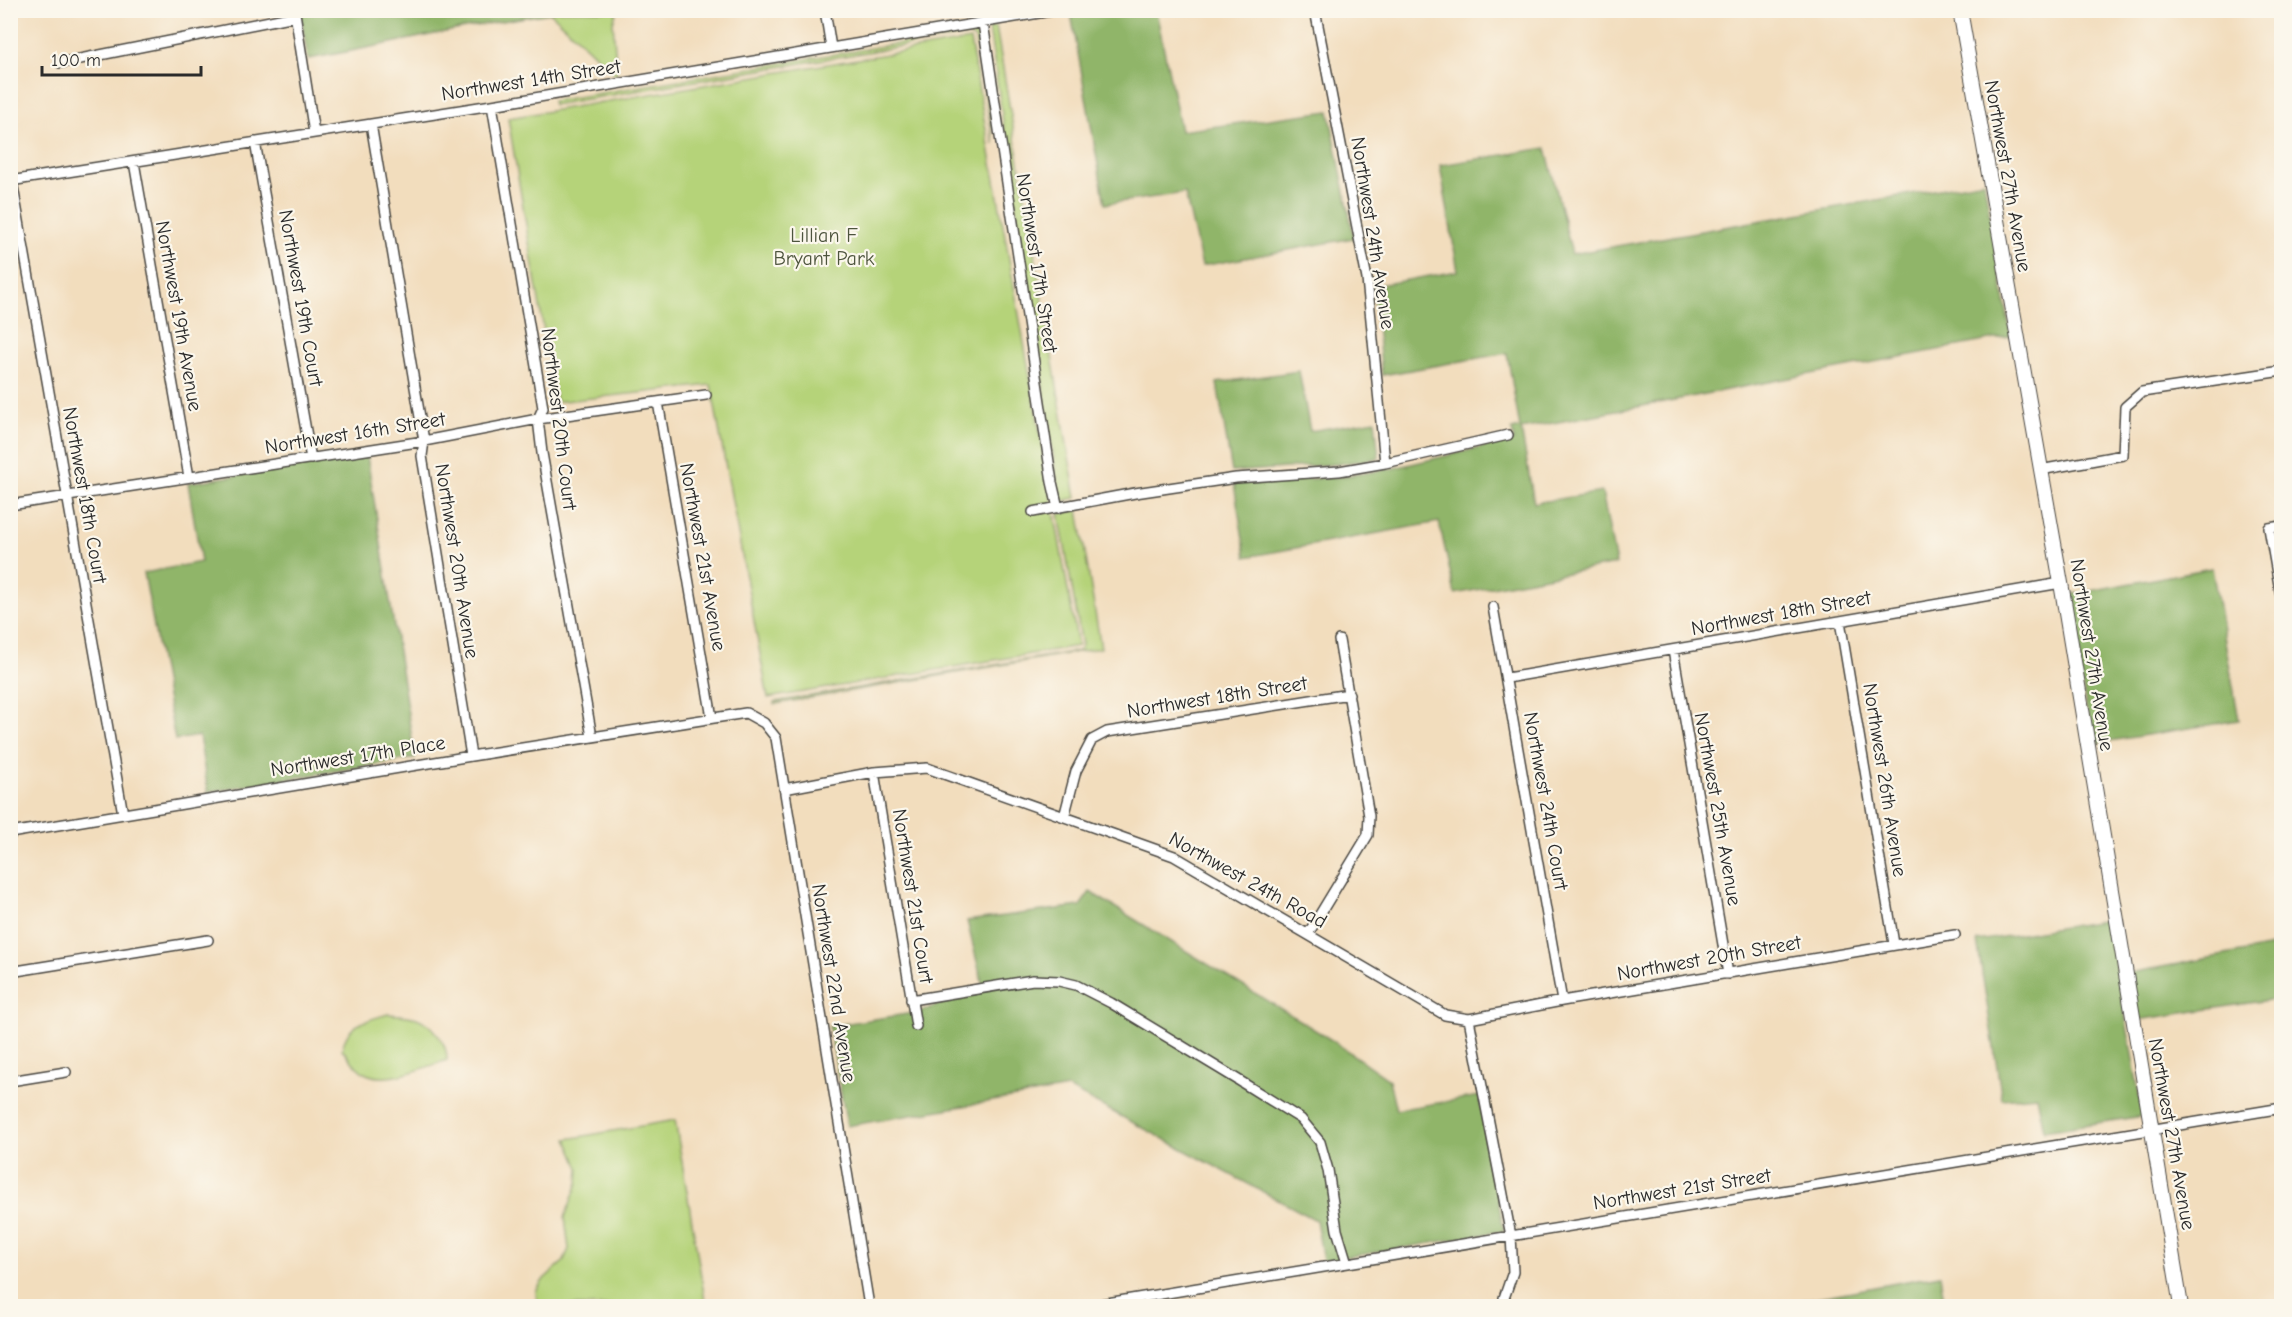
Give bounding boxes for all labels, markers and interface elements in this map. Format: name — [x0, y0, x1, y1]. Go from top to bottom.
scale bar — [42, 39, 201, 77]
text: 100 m — [51, 50, 101, 71]
street label: Northwest 14th Street — [440, 54, 624, 106]
street label: Northwest 27th Avenue — [1980, 78, 2036, 274]
street label: Northwest 24th Avenue — [1346, 135, 1400, 331]
street label: Northwest 17th Street — [1011, 172, 1063, 355]
street label: Northwest 19th Court — [274, 208, 328, 389]
street label: Northwest 19th Avenue — [151, 219, 207, 413]
park label: Lillian F Bryant Park — [773, 224, 875, 270]
street label: Northwest 20th Court — [536, 327, 582, 512]
street label: Northwest 18th Court — [58, 405, 112, 586]
street label: Northwest 16th Street — [263, 407, 448, 459]
street label: Northwest 21st Avenue — [675, 461, 731, 653]
street label: Northwest 20th Avenue — [430, 462, 484, 660]
street label: Northwest 27th Avenue — [2065, 557, 2119, 753]
street label: Northwest 18th Street — [1689, 586, 1874, 640]
street label: Northwest 18th Street — [1125, 671, 1310, 723]
street label: Northwest 26th Avenue — [1858, 682, 1912, 878]
street label: Northwest 24th Court — [1519, 710, 1573, 893]
street label: Northwest 25th Avenue — [1690, 711, 1746, 907]
street label: Northwest 17th Place — [269, 731, 447, 781]
street label: Northwest 21st Court — [888, 807, 938, 986]
street label: Northwest 24th Road — [1165, 827, 1331, 933]
street label: Northwest 22nd Avenue — [807, 882, 861, 1084]
street label: Northwest 20th Street — [1615, 930, 1804, 986]
street label: Northwest 27th Avenue — [2144, 1036, 2200, 1232]
street label: Northwest 21st Street — [1591, 1163, 1774, 1214]

